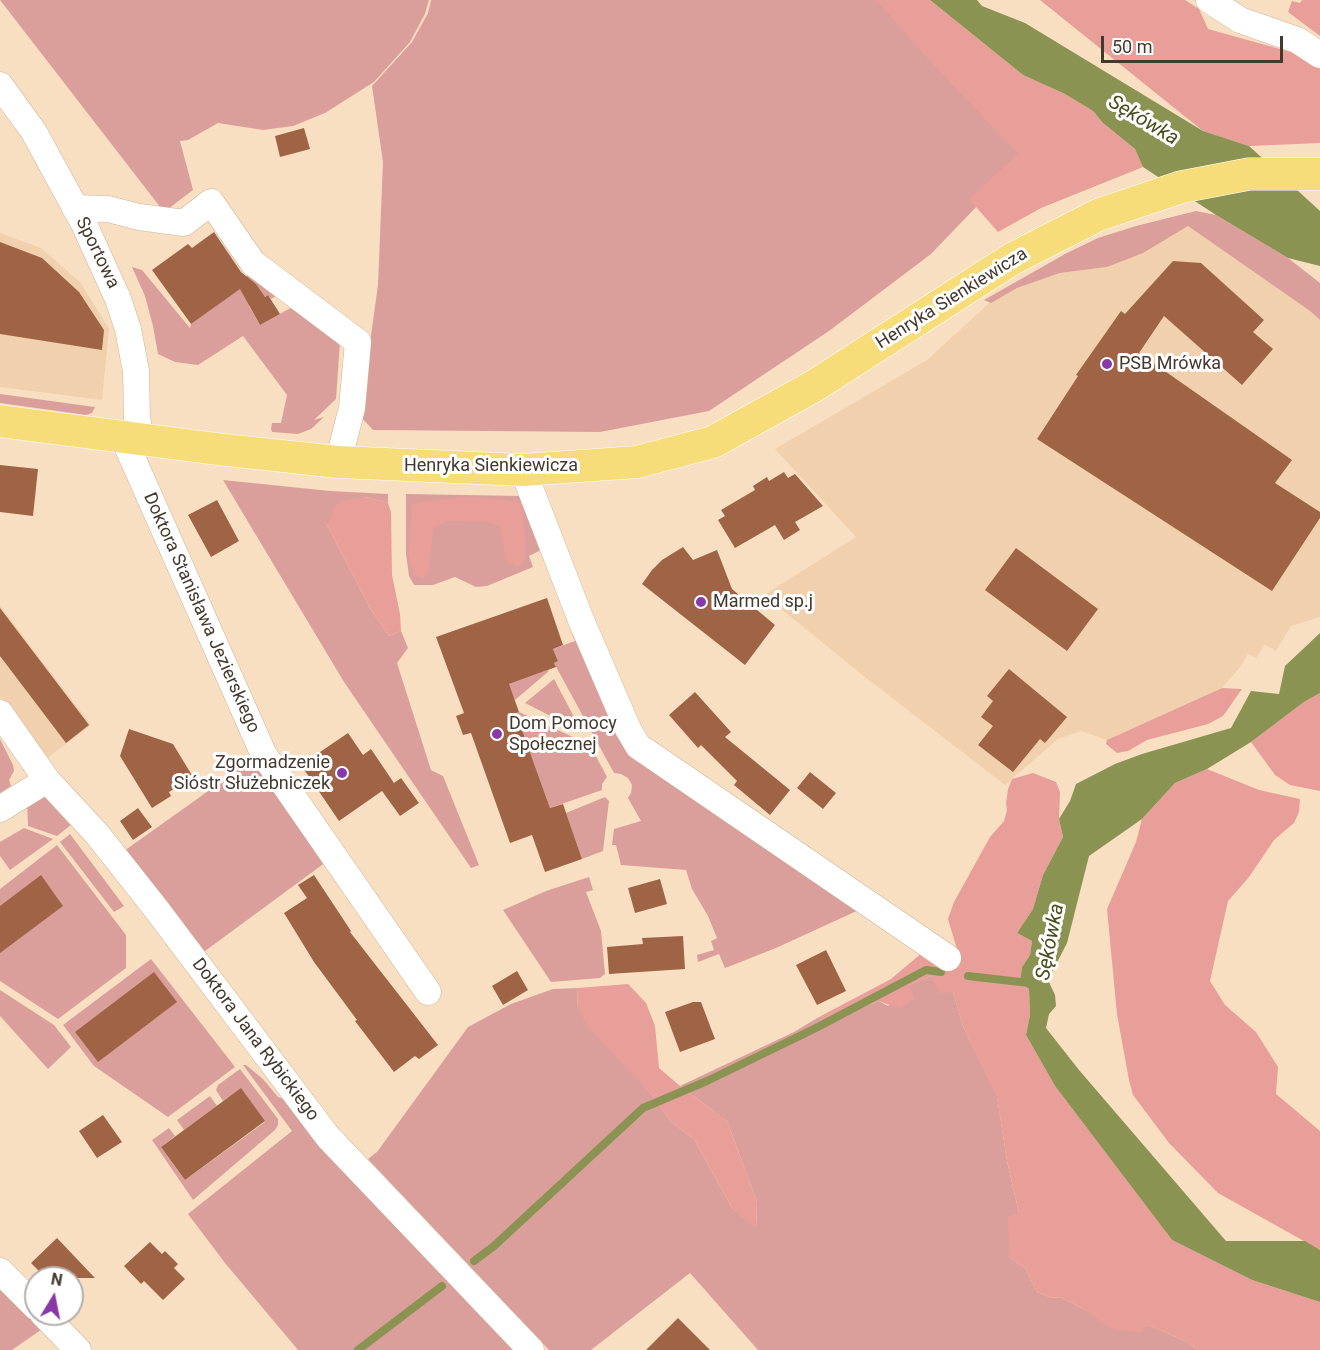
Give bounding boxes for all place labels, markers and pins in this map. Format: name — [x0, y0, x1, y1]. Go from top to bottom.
place label: PSB Mrówka — [1119, 353, 1221, 375]
marker: PSB Mrówka — [1100, 357, 1114, 371]
place label: Marmed sp.j — [713, 591, 813, 613]
marker: Marmed sp.j — [694, 595, 708, 609]
place label: Dom Pomocy Społecznej — [509, 713, 617, 756]
marker: Dom Pomocy Społecznej — [490, 727, 504, 741]
place label: Zgormadzenie Sióstr Służebniczek — [174, 752, 330, 795]
marker: Zgormadzenie Sióstr Służebniczek — [335, 766, 349, 780]

